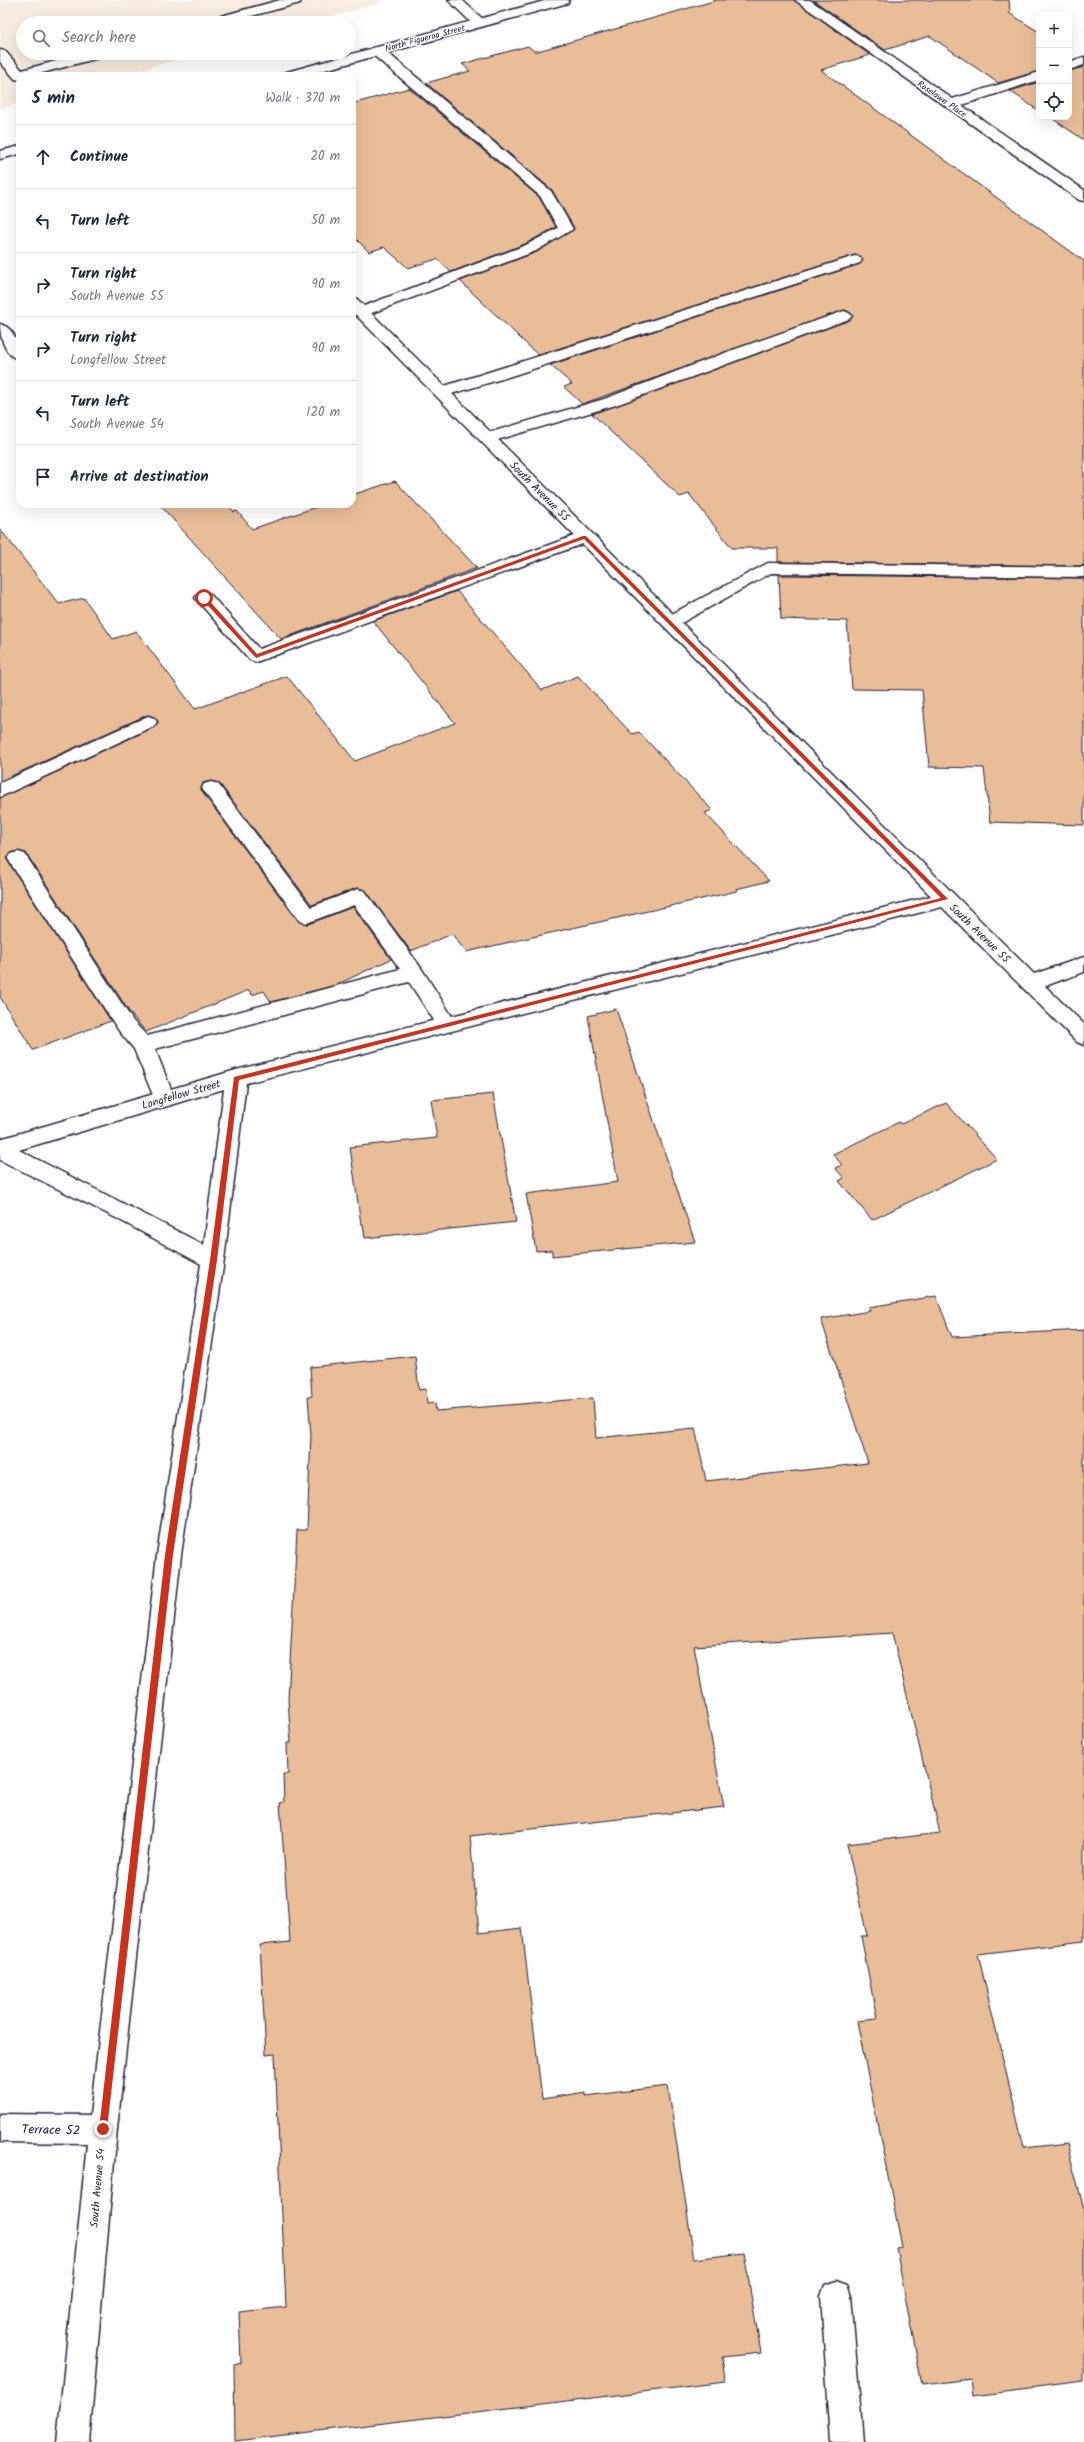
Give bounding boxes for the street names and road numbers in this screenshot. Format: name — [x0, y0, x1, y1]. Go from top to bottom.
street label: North Figueroa Street — [383, 20, 467, 56]
street label: Roselawn Place — [914, 77, 970, 122]
street label: South Avenue 55 — [505, 457, 574, 527]
street label: South Avenue 55 — [945, 900, 1015, 968]
street label: Longfellow Street — [140, 1075, 224, 1115]
street label: Terrace 52 — [21, 2119, 81, 2142]
street label: South Avenue 54 — [86, 2148, 110, 2228]

